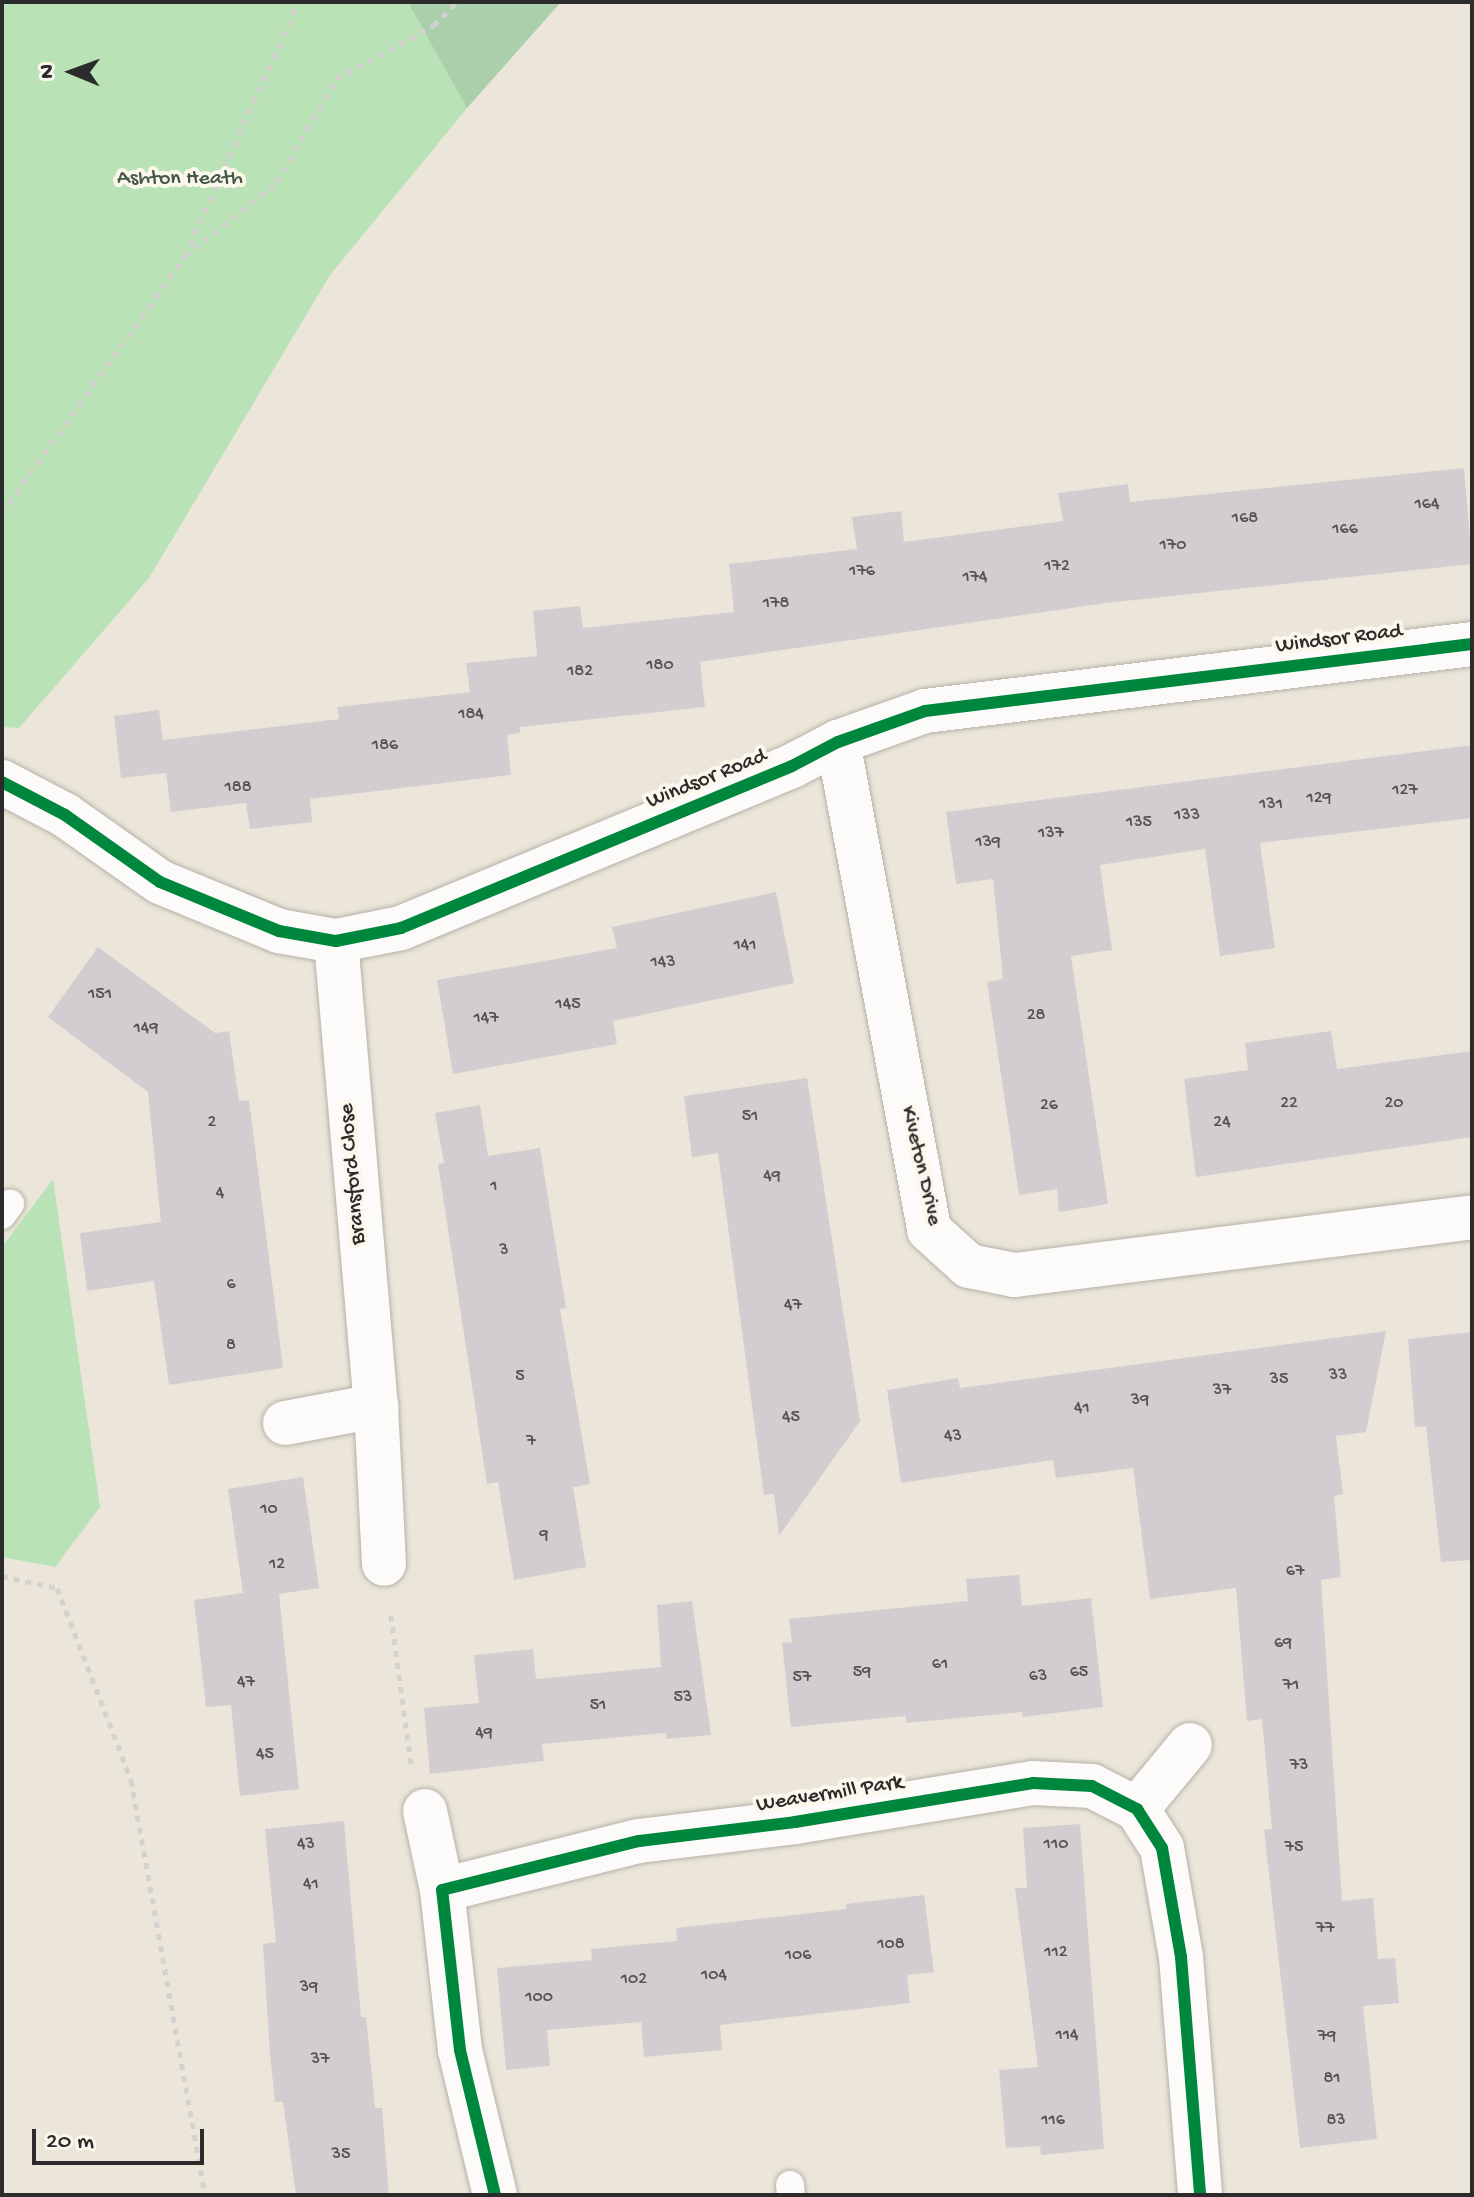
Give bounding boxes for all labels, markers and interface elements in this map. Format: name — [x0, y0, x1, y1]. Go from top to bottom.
north arrow — [32, 32, 112, 112]
text: N — [35, 64, 61, 79]
park label: Ashton Heath — [117, 167, 243, 193]
house number: 164 — [1415, 494, 1439, 516]
house number: 168 — [1232, 508, 1258, 530]
house number: 166 — [1332, 519, 1358, 541]
house number: 170 — [1160, 535, 1186, 557]
house number: 172 — [1044, 556, 1070, 578]
house number: 176 — [849, 561, 875, 583]
house number: 174 — [962, 567, 988, 589]
house number: 178 — [763, 593, 789, 615]
street label: Windsor Road — [1274, 619, 1404, 661]
house number: 180 — [646, 655, 674, 677]
house number: 182 — [567, 661, 593, 683]
house number: 184 — [458, 704, 484, 726]
house number: 186 — [372, 735, 398, 757]
street label: Windsor Road — [643, 744, 771, 816]
house number: 188 — [225, 777, 251, 799]
house number: 127 — [1392, 780, 1418, 802]
house number: 129 — [1306, 788, 1332, 810]
house number: 131 — [1259, 794, 1283, 816]
house number: 133 — [1174, 805, 1200, 827]
house number: 135 — [1126, 812, 1152, 834]
house number: 137 — [1038, 823, 1064, 845]
house number: 139 — [975, 832, 1001, 854]
house number: 141 — [733, 935, 757, 957]
house number: 143 — [650, 952, 676, 974]
house number: 151 — [88, 984, 112, 1006]
house number: 145 — [555, 994, 581, 1016]
house number: 28 — [1027, 1005, 1045, 1027]
house number: 147 — [473, 1008, 499, 1030]
house number: 149 — [134, 1018, 158, 1040]
house number: 22 — [1280, 1093, 1298, 1115]
house number: 20 — [1384, 1093, 1404, 1115]
house number: 26 — [1040, 1095, 1058, 1117]
street label: Bransford Close — [335, 1102, 373, 1246]
street label: Kiveton Drive — [893, 1104, 947, 1228]
house number: 51 — [742, 1106, 758, 1128]
house number: 2 — [208, 1112, 216, 1134]
house number: 24 — [1213, 1112, 1231, 1134]
house number: 49 — [763, 1166, 781, 1188]
house number: 1 — [490, 1176, 498, 1198]
house number: 4 — [216, 1183, 224, 1205]
house number: 3 — [499, 1240, 509, 1262]
house number: 6 — [226, 1274, 236, 1296]
house number: 47 — [784, 1295, 802, 1317]
house number: 8 — [226, 1335, 236, 1357]
house number: 33 — [1329, 1365, 1347, 1387]
house number: 5 — [515, 1366, 525, 1388]
house number: 35 — [1270, 1369, 1288, 1391]
house number: 37 — [1213, 1380, 1231, 1402]
house number: 39 — [1131, 1390, 1149, 1412]
house number: 41 — [1074, 1398, 1090, 1420]
house number: 45 — [782, 1407, 800, 1429]
house number: 43 — [944, 1426, 962, 1448]
house number: 7 — [526, 1431, 536, 1453]
house number: 10 — [260, 1499, 278, 1521]
house number: 9 — [539, 1525, 549, 1547]
house number: 12 — [269, 1554, 285, 1576]
house number: 67 — [1286, 1561, 1304, 1583]
house number: 69 — [1274, 1633, 1292, 1655]
house number: 61 — [932, 1654, 948, 1676]
house number: 59 — [853, 1662, 871, 1684]
house number: 65 — [1070, 1662, 1088, 1684]
house number: 63 — [1029, 1666, 1047, 1688]
house number: 57 — [793, 1667, 811, 1689]
house number: 47 — [237, 1672, 255, 1694]
house number: 71 — [1283, 1675, 1299, 1697]
house number: 53 — [674, 1687, 692, 1709]
house number: 51 — [590, 1695, 606, 1717]
house number: 49 — [475, 1723, 493, 1745]
house number: 45 — [256, 1744, 274, 1766]
house number: 73 — [1290, 1755, 1308, 1777]
street label: Weavermill Park — [755, 1770, 905, 1820]
house number: 43 — [297, 1834, 315, 1856]
house number: 110 — [1044, 1834, 1068, 1856]
house number: 75 — [1285, 1837, 1303, 1859]
house number: 41 — [303, 1874, 319, 1896]
house number: 77 — [1316, 1918, 1334, 1940]
house number: 108 — [877, 1934, 905, 1956]
house number: 112 — [1044, 1942, 1068, 1964]
house number: 106 — [785, 1945, 811, 1967]
house number: 104 — [701, 1965, 727, 1987]
house number: 102 — [621, 1969, 647, 1991]
house number: 39 — [300, 1977, 318, 1999]
house number: 100 — [525, 1987, 553, 2009]
house number: 114 — [1055, 2025, 1079, 2047]
house number: 79 — [1318, 2026, 1336, 2048]
house number: 37 — [311, 2049, 329, 2071]
house number: 81 — [1323, 2068, 1341, 2090]
house number: 116 — [1041, 2110, 1065, 2132]
house number: 83 — [1326, 2110, 1346, 2132]
scale bar — [36, 2113, 208, 2163]
text: 20 m — [46, 2128, 94, 2157]
house number: 35 — [332, 2144, 350, 2166]

